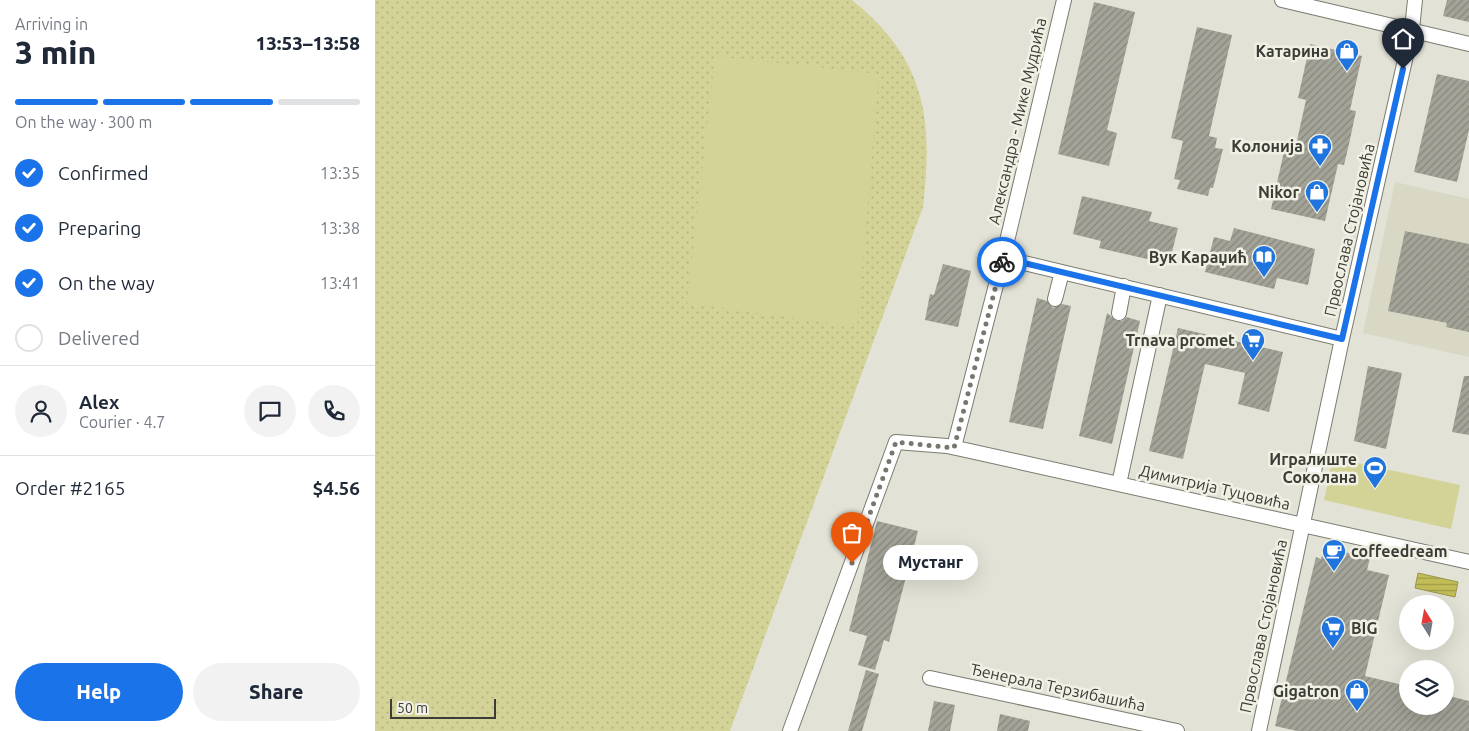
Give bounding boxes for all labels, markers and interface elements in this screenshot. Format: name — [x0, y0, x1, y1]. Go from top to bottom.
text: Arriving in — [15, 15, 88, 33]
street label: Александра - Мике Мудрића — [984, 16, 1050, 226]
pin — [1382, 18, 1424, 69]
icon: home — [1389, 25, 1417, 53]
text: 13:53–13:58 — [255, 32, 360, 54]
text: 3 min — [15, 34, 96, 70]
shop icon: Катарина — [1334, 38, 1360, 72]
place label: Катарина — [1256, 42, 1329, 60]
text: On the way · 300 m — [15, 113, 152, 131]
pharmacy icon: Колонија — [1307, 133, 1333, 167]
place label: Колонија — [1231, 137, 1303, 155]
street label: Првослава Стојановића — [1320, 142, 1378, 318]
icon: check — [15, 159, 43, 187]
text: Confirmed — [58, 162, 149, 184]
text: 13:35 — [320, 164, 360, 182]
shop icon: Nikor — [1304, 179, 1330, 213]
place label: Nikor — [1258, 183, 1299, 201]
icon: check — [15, 214, 43, 242]
text: Preparing — [58, 217, 142, 239]
text: 13:38 — [320, 219, 360, 237]
courier — [977, 237, 1027, 287]
library icon: Вук Караџић — [1251, 244, 1277, 278]
icon: bike — [988, 248, 1016, 276]
place label: Вук Караџић — [1149, 248, 1247, 266]
icon: check — [15, 269, 43, 297]
text: On the way — [58, 272, 155, 294]
text: 13:41 — [320, 274, 360, 292]
text: Delivered — [58, 327, 140, 349]
supermarket icon: Trnava promet — [1240, 327, 1266, 361]
place label: Trnava promet — [1125, 331, 1235, 349]
button: person — [15, 385, 67, 437]
button: chat — [244, 385, 296, 437]
button: phone — [308, 385, 360, 437]
text: Alex — [79, 391, 119, 413]
text: Courier · 4.7 — [79, 413, 165, 431]
place label: Игралиште Соколана — [1269, 450, 1357, 486]
sports icon: Игралиште Соколана — [1362, 455, 1388, 489]
street label: Димитрија Туцовића — [1138, 461, 1292, 513]
text: Order #2165 — [15, 477, 125, 499]
text: $4.56 — [312, 477, 360, 499]
pin — [831, 512, 873, 563]
icon: bag — [838, 519, 866, 547]
street label: Првослава Стојановића — [1236, 538, 1290, 714]
cafe icon: coffeedream — [1321, 538, 1347, 572]
place label: coffeedream — [1351, 542, 1447, 560]
callout: Мустанг — [882, 546, 977, 580]
text: Мустанг — [898, 553, 963, 571]
north arrow — [1399, 595, 1454, 650]
map controls — [1399, 595, 1454, 715]
supermarket icon: BIG — [1320, 615, 1346, 649]
place label: BIG — [1351, 619, 1378, 637]
street label: Ђенерала Терзибашића — [969, 660, 1147, 714]
button: layers — [1399, 660, 1454, 715]
button: Help — [15, 663, 183, 721]
button: Share — [193, 663, 360, 721]
shop icon: Gigatron — [1344, 678, 1370, 712]
place label: Gigatron — [1273, 682, 1339, 700]
scale bar — [390, 696, 496, 719]
text: 50 m — [397, 700, 428, 716]

